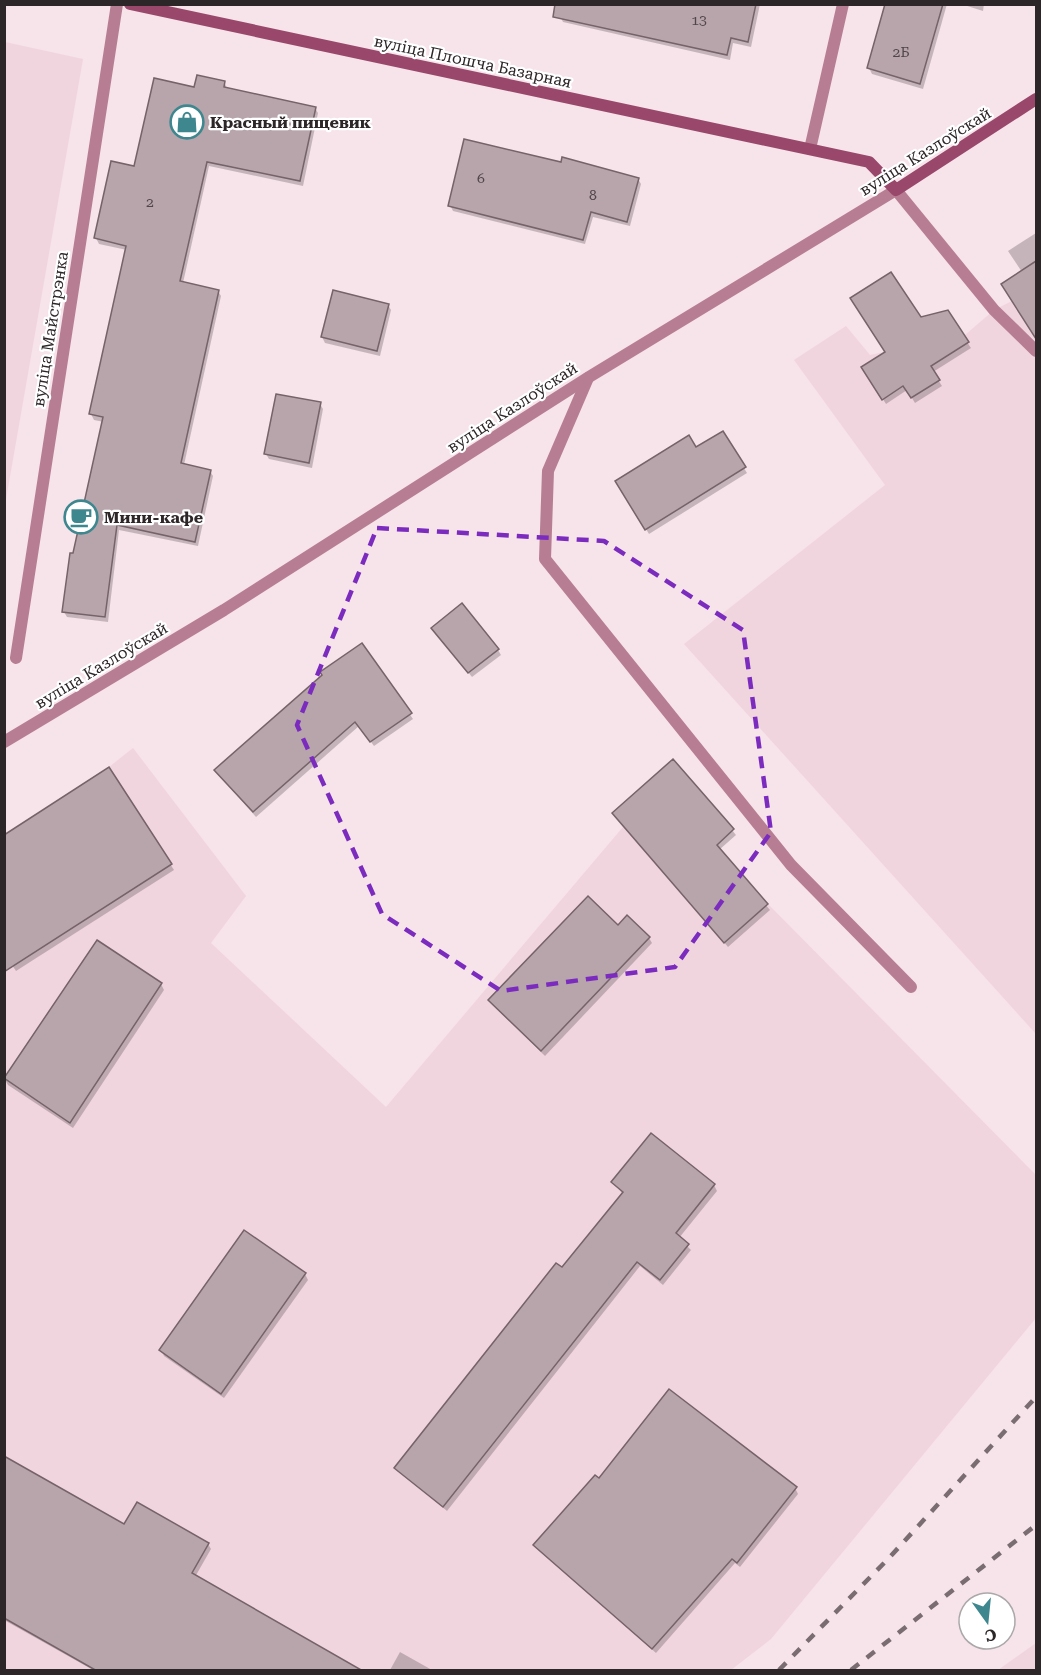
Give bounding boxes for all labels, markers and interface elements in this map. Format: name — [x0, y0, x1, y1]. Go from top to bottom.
house number: 13 — [691, 12, 707, 28]
street label: вуліца Плошча Базарная — [372, 31, 573, 92]
house number: 2Б — [893, 44, 909, 60]
street label: вуліца Казлоўскай — [856, 103, 995, 200]
shop icon: Красный пищевик — [169, 104, 205, 140]
place label: Красный пищевик — [210, 113, 371, 132]
house number: 6 — [477, 170, 485, 186]
house number: 8 — [589, 187, 597, 203]
house number: 2 — [146, 194, 154, 210]
street label: вуліца Майстрэнка — [29, 250, 72, 408]
street label: вуліца Казлоўскай — [444, 358, 581, 457]
cafe icon: Мини-кафе — [63, 499, 99, 535]
place label: Мини-кафе — [104, 508, 203, 527]
street label: вуліца Казлоўскай — [31, 618, 171, 713]
north arrow — [957, 1591, 1017, 1651]
text: С — [983, 1624, 999, 1646]

